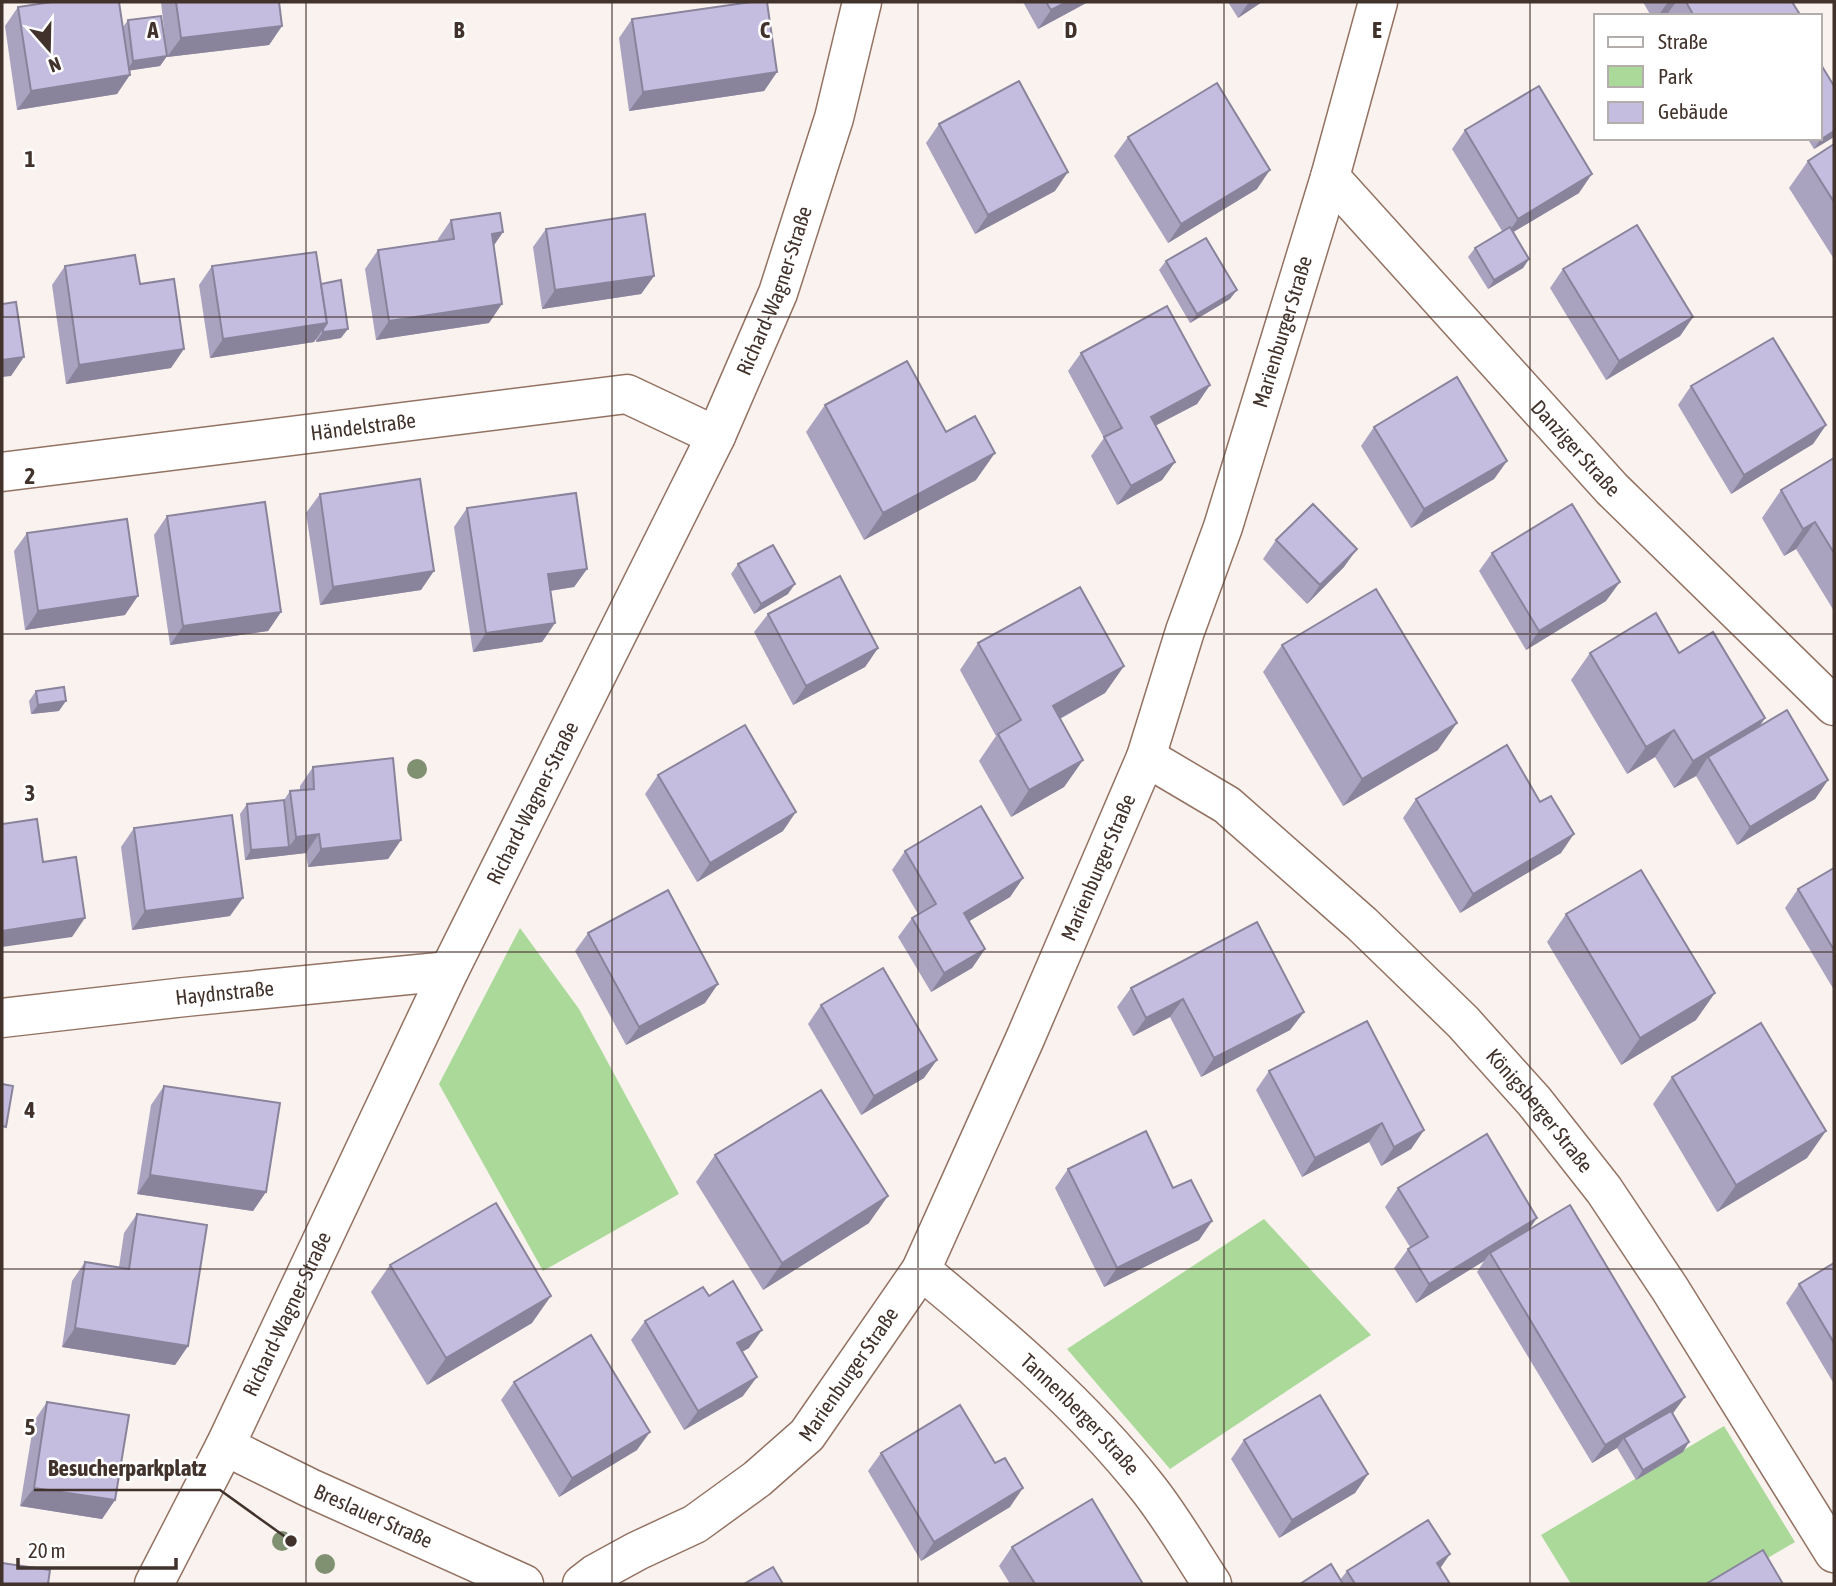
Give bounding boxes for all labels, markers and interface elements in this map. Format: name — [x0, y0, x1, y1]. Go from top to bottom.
north arrow — [14, 14, 84, 84]
legend — [1594, 14, 1822, 140]
text: A — [146, 17, 159, 43]
text: B — [454, 17, 465, 43]
text: C — [760, 17, 771, 43]
text: D — [1065, 17, 1078, 43]
text: E — [1372, 17, 1382, 43]
text: Straße — [1658, 29, 1708, 53]
text: N — [46, 53, 64, 77]
text: Park — [1658, 64, 1693, 88]
text: Gebäude — [1658, 99, 1728, 123]
text: 1 — [25, 146, 36, 172]
street label: Richard-Wagner-Straße — [731, 203, 816, 379]
street label: Marienburger Straße — [1247, 253, 1316, 410]
street label: Danziger Straße — [1527, 395, 1625, 501]
street label: Händelstraße — [309, 407, 417, 444]
text: 2 — [25, 463, 35, 489]
street label: Richard-Wagner-Straße — [481, 717, 583, 888]
text: 3 — [25, 780, 35, 806]
street label: Marienburger Straße — [1056, 790, 1140, 944]
street label: Haydnstraße — [174, 975, 275, 1009]
street label: Königsberger Straße — [1482, 1043, 1598, 1177]
text: 4 — [24, 1097, 36, 1123]
street label: Richard-Wagner-Straße — [237, 1228, 335, 1400]
street label: Marienburger Straße — [793, 1302, 903, 1446]
street label: Tannenberger Straße — [1016, 1348, 1145, 1479]
text: 5 — [25, 1414, 36, 1440]
callout: Besucherparkplatz — [34, 1446, 220, 1490]
text: Besucherparkplatz — [48, 1455, 207, 1481]
street label: Breslauer Straße — [311, 1478, 436, 1552]
scale bar — [18, 1526, 175, 1570]
text: 20 m — [28, 1538, 66, 1562]

